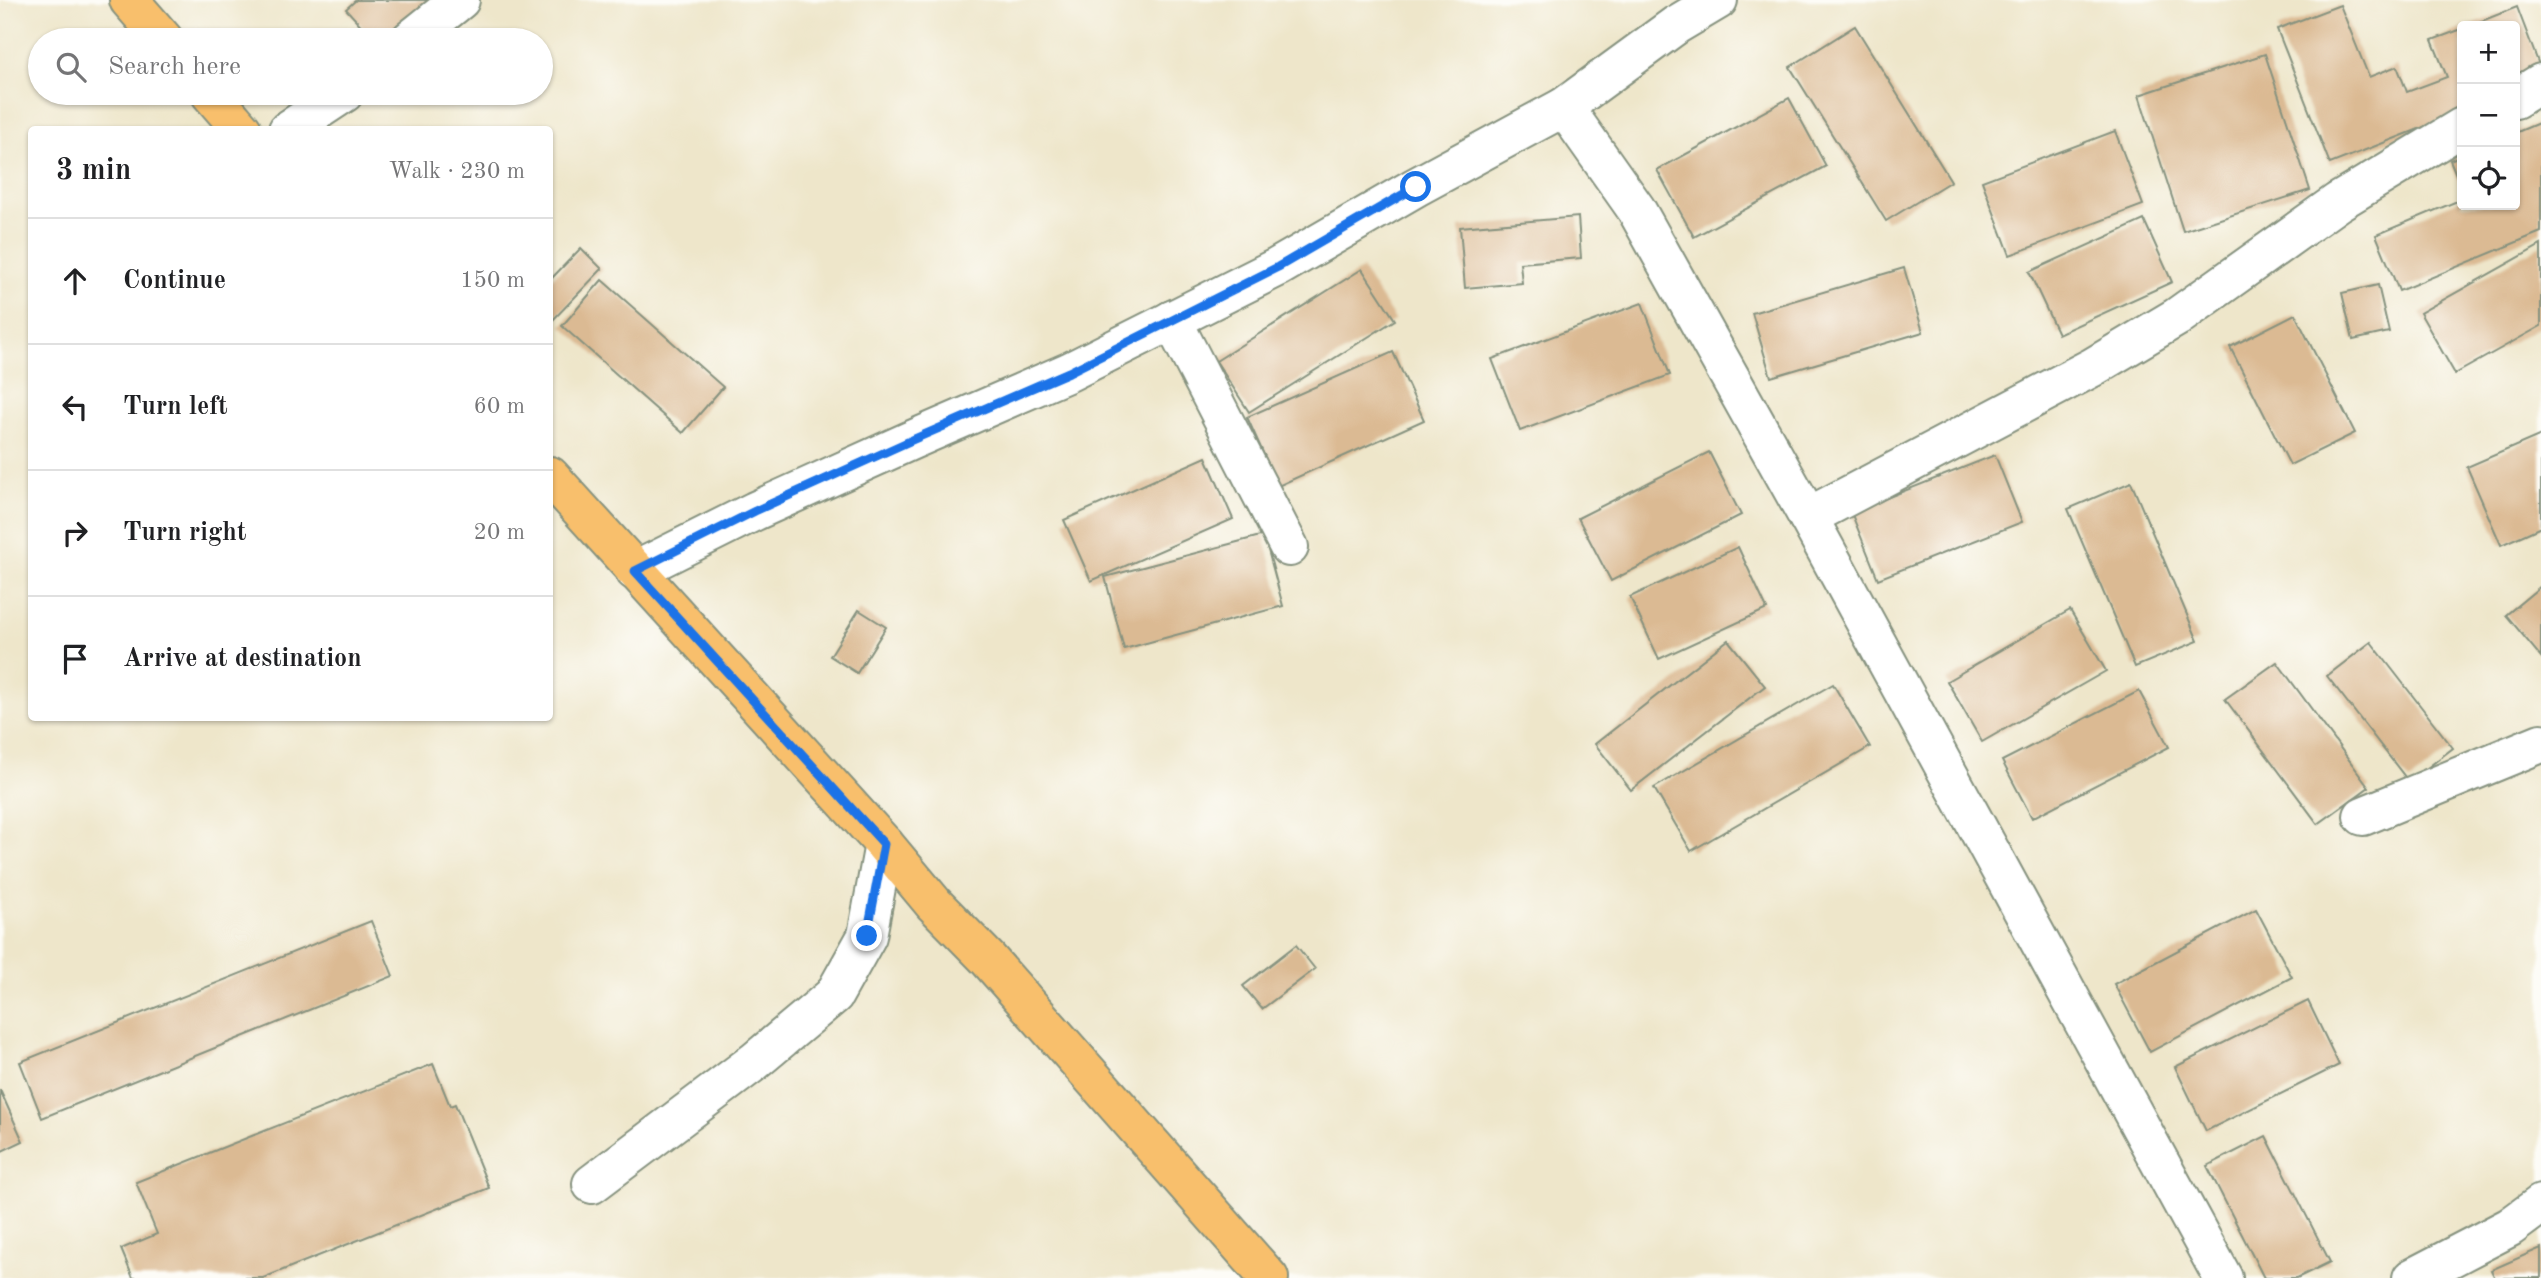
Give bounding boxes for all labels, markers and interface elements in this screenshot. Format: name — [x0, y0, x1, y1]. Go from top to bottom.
map controls — [2457, 21, 2520, 210]
button: + — [2457, 21, 2520, 84]
search box — [28, 28, 553, 105]
icon: search — [52, 48, 90, 86]
text: Search here — [108, 54, 241, 80]
button: − — [2457, 84, 2520, 147]
button: locate — [2457, 147, 2520, 210]
text: 3 min — [56, 156, 131, 186]
text: Walk · 230 m — [389, 160, 525, 183]
route start — [1400, 171, 1431, 202]
icon: ahead — [56, 262, 94, 300]
text: Continue — [123, 268, 226, 294]
text: 150 m — [460, 269, 525, 292]
icon: left — [56, 388, 94, 426]
text: Turn left — [123, 394, 228, 420]
text: 60 m — [474, 395, 525, 418]
icon: right — [56, 514, 94, 552]
text: Turn right — [123, 520, 246, 546]
text: 20 m — [474, 521, 525, 544]
icon: arrive — [56, 640, 94, 678]
text: Arrive at destination — [123, 646, 362, 672]
route end — [851, 920, 882, 951]

